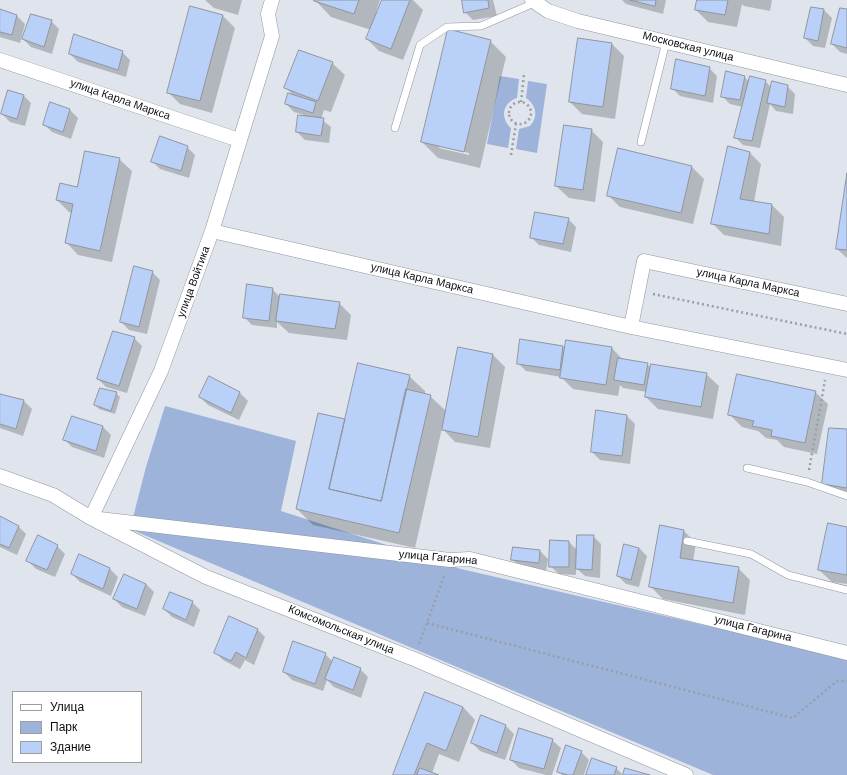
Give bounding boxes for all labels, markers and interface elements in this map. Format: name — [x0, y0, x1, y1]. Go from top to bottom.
street label: Московская улица — [641, 29, 735, 65]
street label: улица Карла Маркса — [68, 77, 172, 123]
street label: улица Войтика — [175, 244, 213, 320]
street label: улица Карла Маркса — [369, 261, 475, 297]
street label: улица Карла Маркса — [695, 266, 801, 300]
street label: улица Гагарина — [398, 548, 478, 568]
street label: Комсомольская улица — [286, 603, 396, 657]
street label: улица Гагарина — [713, 613, 793, 645]
legend — [12, 691, 142, 763]
text: Улица — [50, 699, 84, 715]
text: Парк — [50, 719, 77, 735]
text: Здание — [50, 739, 91, 755]

